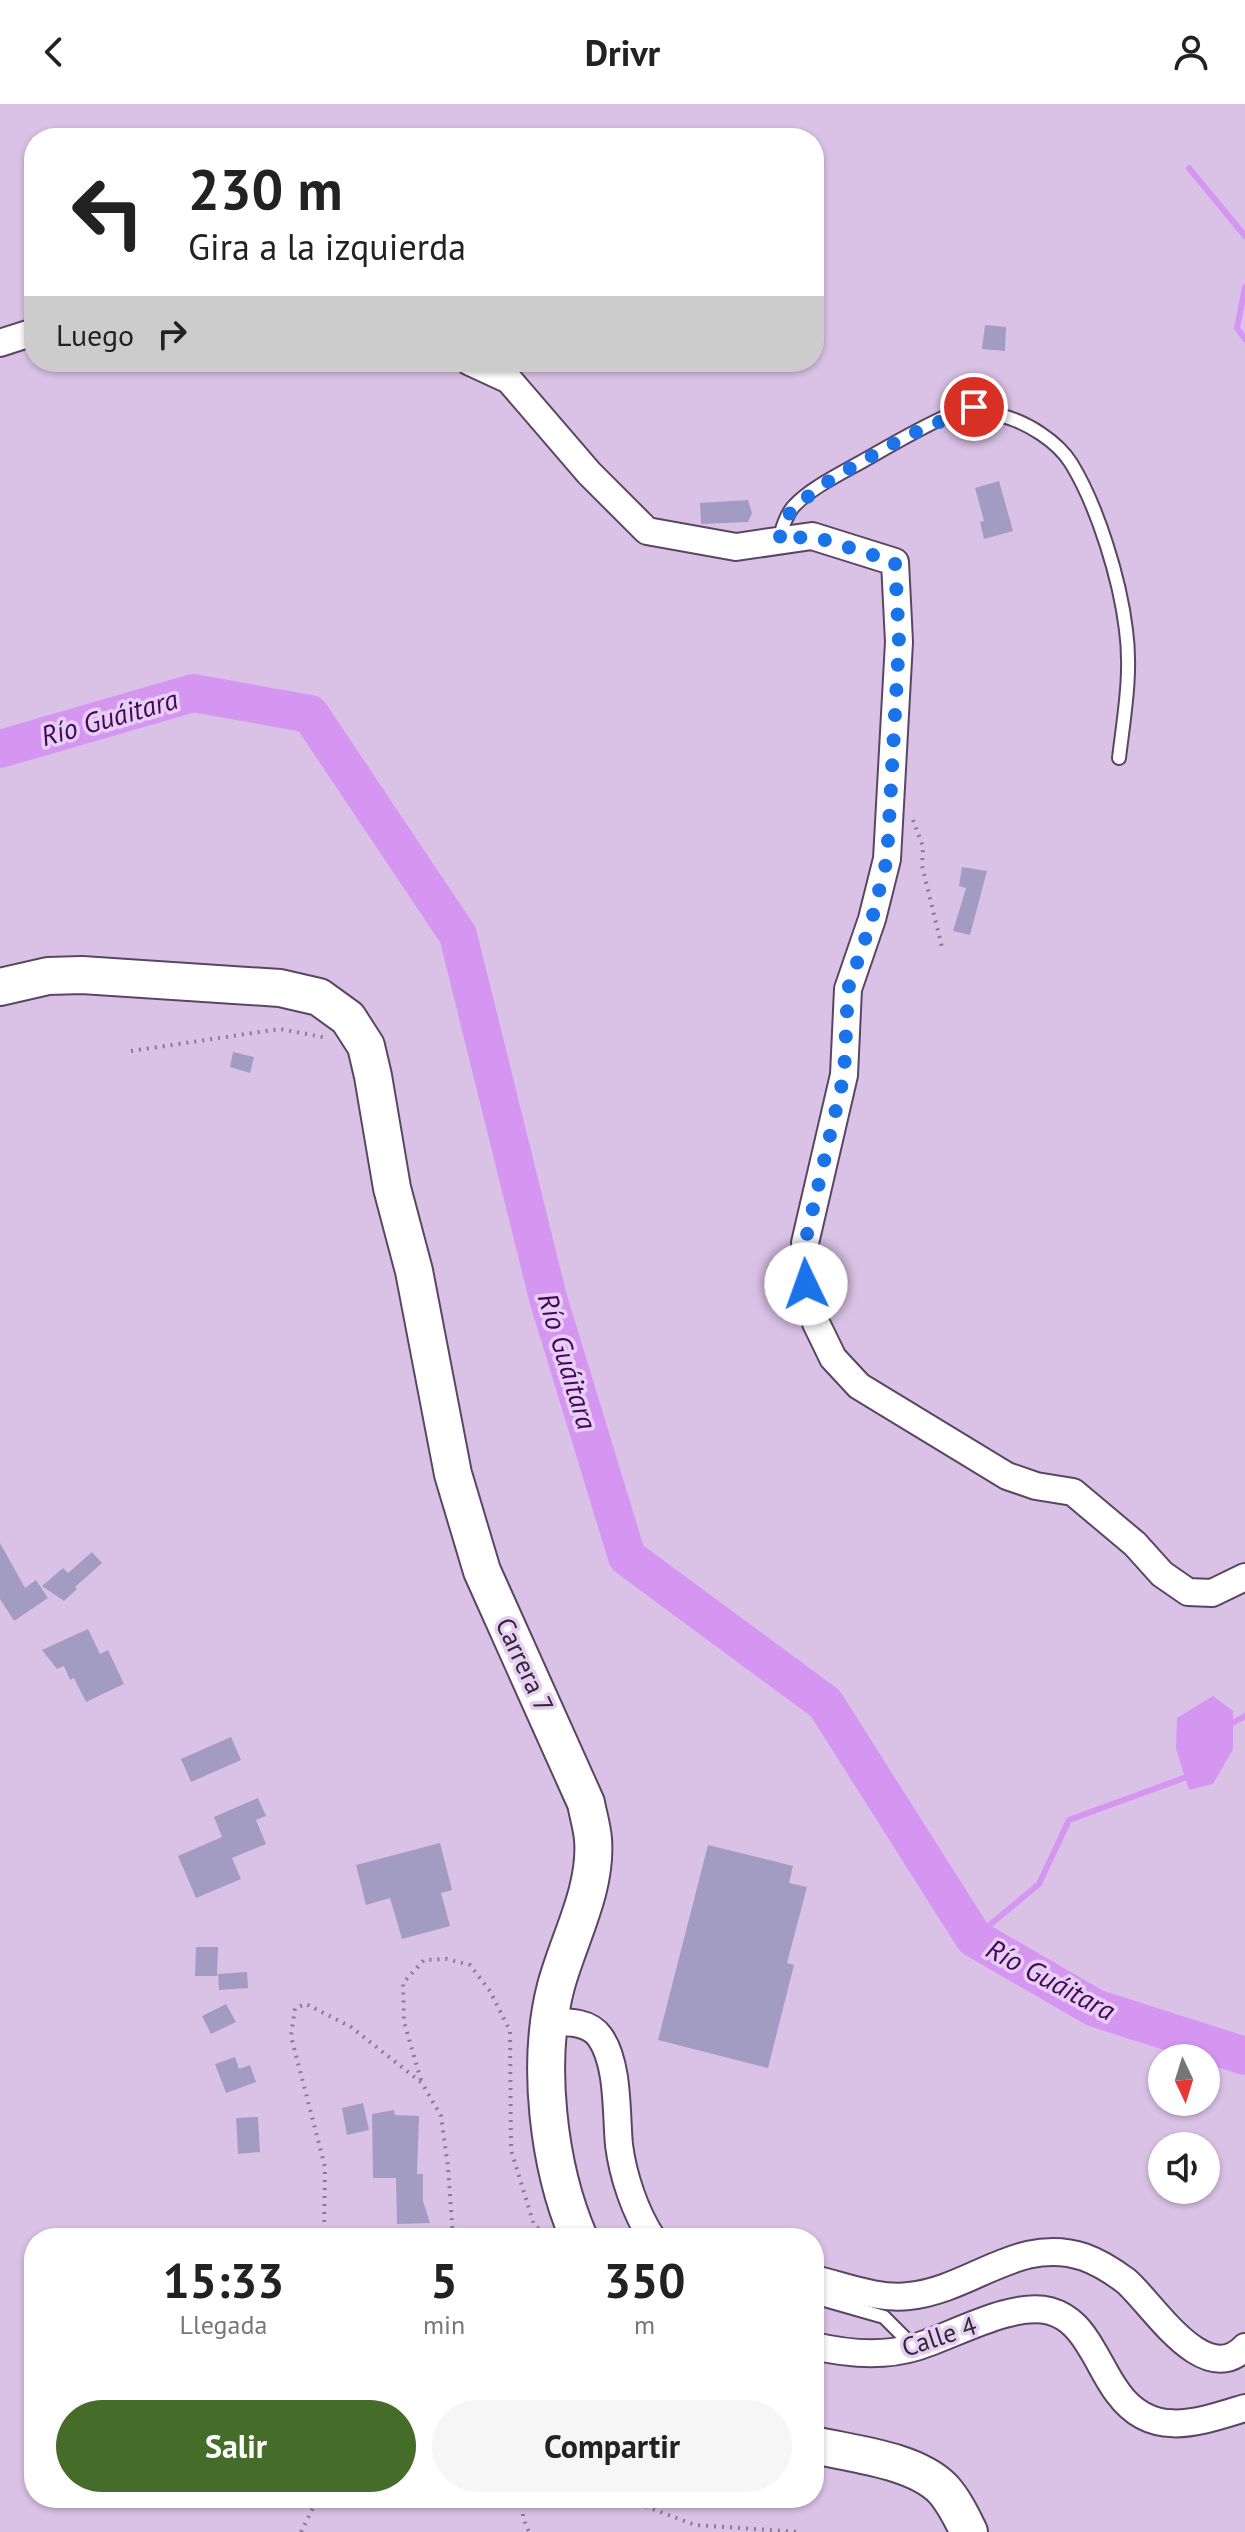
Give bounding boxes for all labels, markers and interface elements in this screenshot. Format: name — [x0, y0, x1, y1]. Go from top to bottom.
text: Drivr — [585, 29, 660, 76]
icon: back — [32, 30, 76, 74]
icon: person — [1169, 30, 1213, 74]
text: 230 m — [188, 153, 343, 225]
icon: left — [56, 160, 160, 264]
text: Gira a la izquierda — [188, 223, 466, 270]
icon: right — [150, 312, 194, 356]
text: Luego — [56, 315, 134, 354]
pin — [940, 373, 1008, 441]
icon: arrive — [952, 385, 996, 429]
water label: Río Guáitara — [36, 680, 182, 754]
position arrow — [764, 1242, 848, 1326]
water label: Río Guáitara — [530, 1288, 606, 1434]
street label: Carrera 7 — [489, 1612, 561, 1718]
water label: Río Guáitara — [980, 1930, 1122, 2029]
north arrow — [1148, 2044, 1220, 2116]
map controls — [1148, 2044, 1220, 2204]
button: sound — [1148, 2132, 1220, 2204]
text: 15:33 — [163, 2249, 284, 2311]
text: 5 — [430, 2249, 458, 2311]
text: 350 — [604, 2249, 685, 2311]
text: Llegada — [180, 2308, 267, 2341]
text: min — [423, 2308, 465, 2341]
text: m — [634, 2308, 655, 2341]
street label: Calle 4 — [897, 2308, 981, 2364]
button: Salir — [56, 2400, 416, 2492]
button: Compartir — [432, 2400, 792, 2492]

